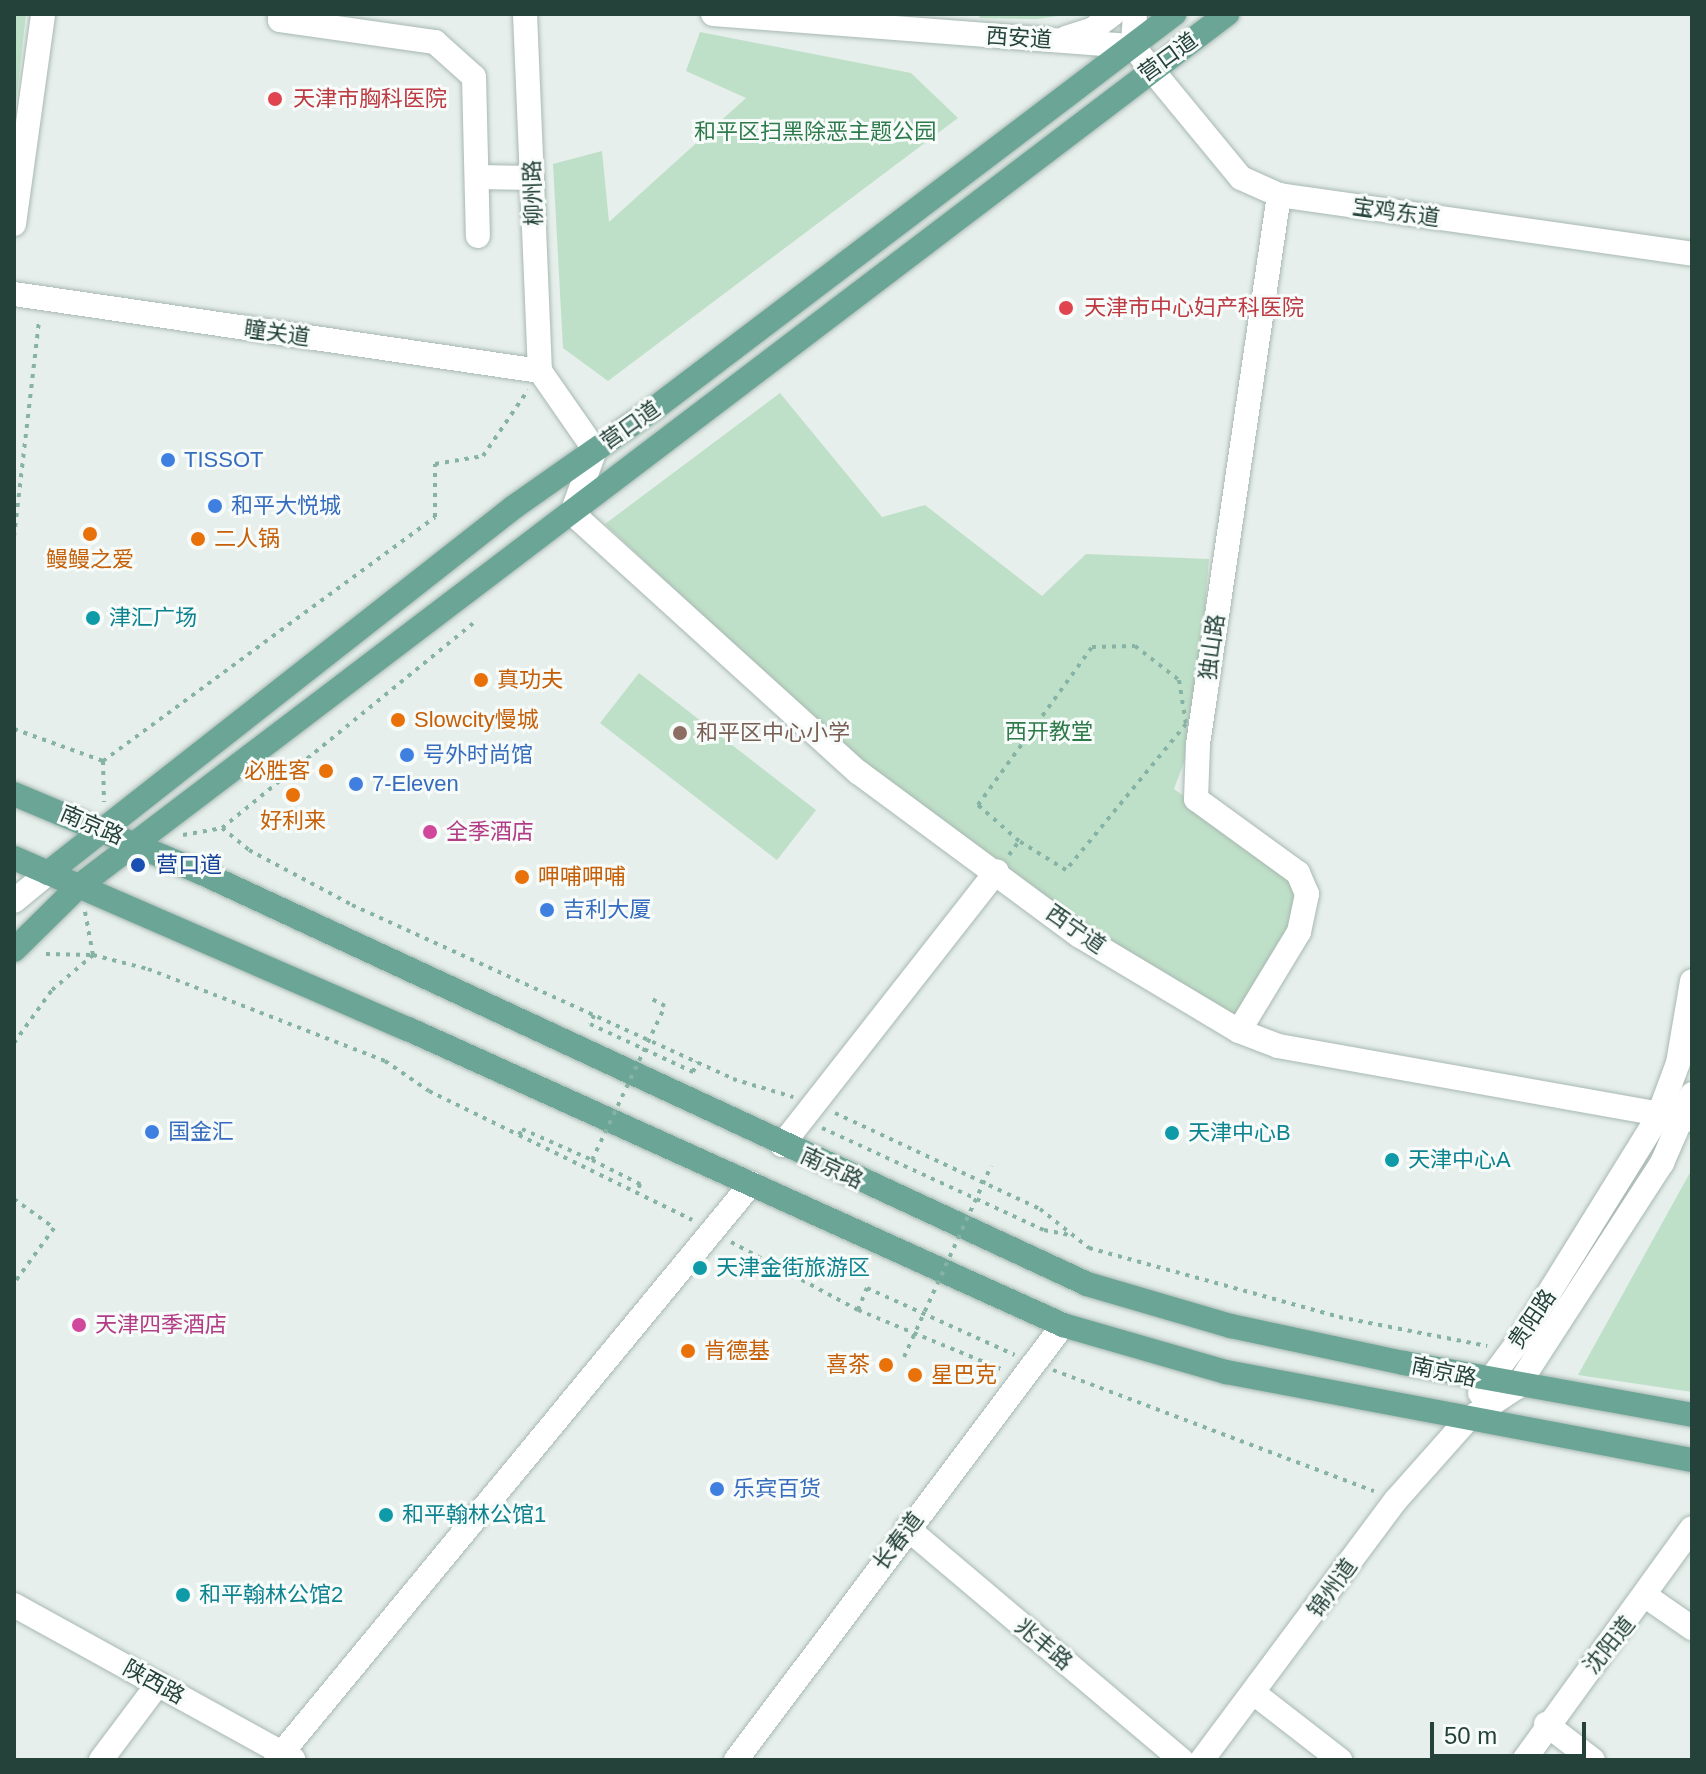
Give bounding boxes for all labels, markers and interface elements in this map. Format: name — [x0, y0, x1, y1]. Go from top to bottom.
street label: 西安道 — [985, 23, 1053, 53]
street label: 营口道 — [1134, 27, 1202, 87]
place label: 天津市胸科医院 — [293, 86, 447, 112]
marker: 天津市胸科医院 — [264, 88, 286, 110]
park label: 和平区扫黑除恶主题公园 — [694, 119, 936, 145]
street label: 柳州路 — [519, 160, 547, 226]
street label: 宝鸡东道 — [1351, 193, 1441, 231]
place label: 天津市中心妇产科医院 — [1084, 295, 1304, 321]
marker: 天津市中心妇产科医院 — [1055, 297, 1077, 319]
street label: 瞳关道 — [242, 315, 312, 351]
street label: 营口道 — [595, 395, 665, 455]
place label: TISSOT — [184, 447, 263, 473]
marker: TISSOT — [159, 451, 177, 469]
place label: 和平大悦城 — [231, 493, 341, 519]
marker: 和平大悦城 — [206, 497, 224, 515]
marker: 鳗鳗之爱 — [81, 525, 99, 543]
place label: 二人锅 — [214, 526, 280, 552]
marker: 二人锅 — [189, 530, 207, 548]
place label: 鳗鳗之爱 — [46, 547, 134, 573]
place label: 津汇广场 — [109, 605, 197, 631]
marker: 津汇广场 — [84, 609, 102, 627]
street label: 独山路 — [1194, 612, 1230, 682]
place label: 真功夫 — [497, 667, 563, 693]
marker: 真功夫 — [472, 671, 490, 689]
place label: Slowcity慢城 — [414, 707, 539, 733]
marker: Slowcity慢城 — [389, 711, 407, 729]
park label: 西开教堂 — [1005, 719, 1093, 745]
place label: 和平区中心小学 — [696, 720, 850, 746]
marker: 和平区中心小学 — [671, 724, 689, 742]
place label: 号外时尚馆 — [423, 742, 533, 768]
marker: 号外时尚馆 — [398, 746, 416, 764]
place label: 必胜客 — [244, 758, 310, 784]
marker: 必胜客 — [317, 762, 335, 780]
place label: 7-Eleven — [372, 771, 459, 797]
marker: 7-Eleven — [347, 775, 365, 793]
marker: 好利来 — [284, 786, 302, 804]
street label: 南京路 — [56, 800, 128, 850]
place label: 好利来 — [260, 808, 326, 834]
place label: 全季酒店 — [446, 819, 534, 845]
marker: 全季酒店 — [421, 823, 439, 841]
place label: 营口道 — [156, 852, 222, 878]
marker: 营口道 — [127, 854, 149, 876]
place label: 呷哺呷哺 — [538, 864, 626, 890]
marker: 呷哺呷哺 — [513, 868, 531, 886]
place label: 吉利大厦 — [563, 897, 651, 923]
street label: 西宁道 — [1041, 899, 1111, 959]
marker: 吉利大厦 — [538, 901, 556, 919]
place label: 国金汇 — [168, 1119, 234, 1145]
place label: 天津中心B — [1188, 1120, 1291, 1146]
marker: 国金汇 — [143, 1123, 161, 1141]
marker: 天津中心B — [1163, 1124, 1181, 1142]
street label: 南京路 — [797, 1142, 867, 1194]
place label: 天津中心A — [1408, 1147, 1511, 1173]
marker: 天津中心A — [1383, 1151, 1401, 1169]
place label: 天津金街旅游区 — [716, 1255, 870, 1281]
marker: 天津金街旅游区 — [691, 1259, 709, 1277]
street label: 贵阳路 — [1503, 1284, 1561, 1354]
place label: 天津四季酒店 — [95, 1312, 227, 1338]
marker: 天津四季酒店 — [70, 1316, 88, 1334]
place label: 肯德基 — [704, 1338, 770, 1364]
marker: 肯德基 — [679, 1342, 697, 1360]
place label: 喜茶 — [826, 1352, 870, 1378]
street label: 南京路 — [1409, 1352, 1479, 1392]
marker: 喜茶 — [877, 1356, 895, 1374]
place label: 星巴克 — [931, 1362, 997, 1388]
marker: 星巴克 — [906, 1366, 924, 1384]
place label: 乐宾百货 — [733, 1476, 821, 1502]
marker: 乐宾百货 — [708, 1480, 726, 1498]
place label: 和平翰林公馆1 — [402, 1502, 546, 1528]
marker: 和平翰林公馆1 — [377, 1506, 395, 1524]
street label: 长春道 — [868, 1507, 928, 1575]
street label: 锦州道 — [1302, 1554, 1362, 1622]
place label: 和平翰林公馆2 — [199, 1582, 343, 1608]
marker: 和平翰林公馆2 — [174, 1586, 192, 1604]
street label: 沈阳道 — [1578, 1611, 1640, 1679]
street label: 兆丰路 — [1010, 1613, 1078, 1675]
street label: 陕西路 — [119, 1654, 189, 1710]
scale bar — [1434, 1706, 1590, 1756]
text: 50 m — [1444, 1722, 1497, 1749]

